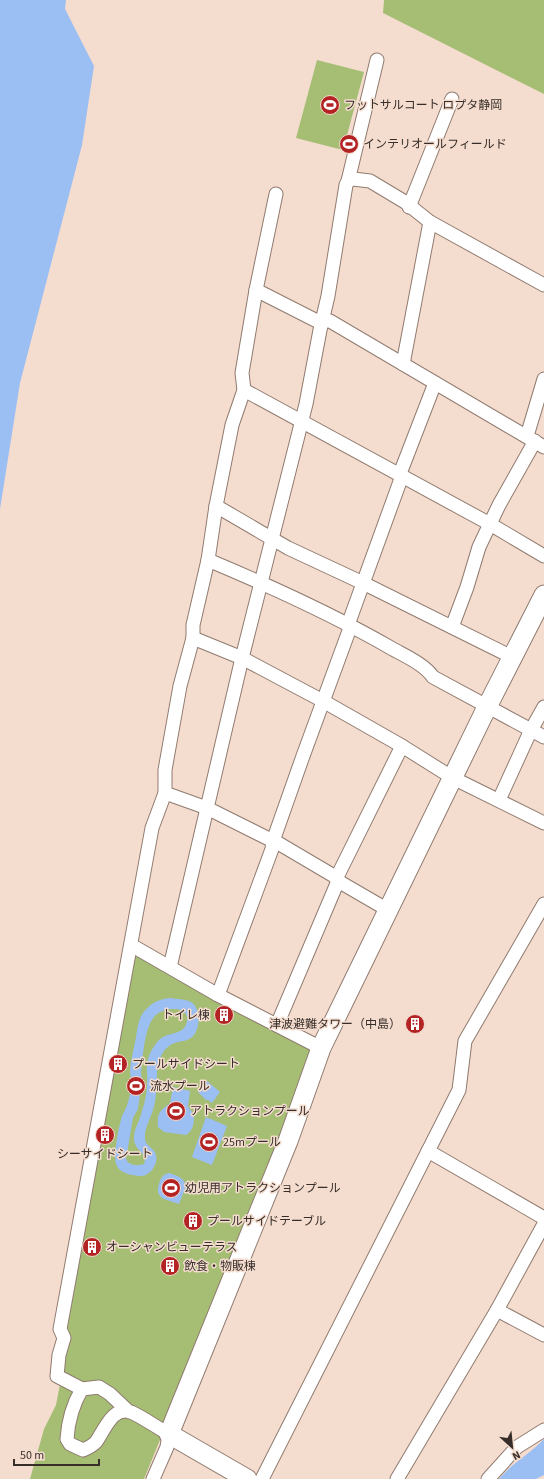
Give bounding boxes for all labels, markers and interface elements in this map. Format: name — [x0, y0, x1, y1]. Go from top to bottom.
sports icon: フットサルコート ロプタ静岡 — [319, 94, 341, 116]
place label: フットサルコート ロプタ静岡 — [344, 97, 502, 114]
sports icon: インテリオールフィールド — [338, 133, 360, 155]
place label: インテリオールフィールド — [363, 136, 507, 153]
building icon: トイレ棟 — [213, 1004, 235, 1026]
place label: トイレ棟 — [162, 1007, 210, 1024]
building icon: 津波避難タワー（中島） — [404, 1013, 426, 1035]
place label: 津波避難タワー（中島） — [269, 1016, 401, 1033]
building icon: プールサイドシート — [107, 1053, 129, 1075]
place label: プールサイドシート — [132, 1056, 240, 1073]
sports icon: 流水プール — [125, 1075, 147, 1097]
place label: 流水プール — [150, 1078, 210, 1095]
sports icon: アトラクションプール — [165, 1100, 187, 1122]
place label: アトラクションプール — [190, 1103, 310, 1120]
building icon: シーサイドシート — [94, 1124, 116, 1146]
sports icon: 25mプール — [198, 1131, 220, 1153]
place label: 25mプール — [223, 1134, 281, 1151]
place label: シーサイドシート — [57, 1146, 153, 1163]
sports icon: 幼児用アトラクションプール — [160, 1177, 182, 1199]
place label: 幼児用アトラクションプール — [185, 1180, 341, 1197]
building icon: プールサイドテーブル — [182, 1210, 204, 1232]
place label: プールサイドテーブル — [207, 1213, 326, 1230]
building icon: オーシャンビューテラス — [81, 1236, 103, 1258]
place label: オーシャンビューテラス — [106, 1239, 238, 1256]
building icon: 飲食・物販棟 — [159, 1255, 181, 1277]
place label: 飲食・物販棟 — [184, 1258, 256, 1275]
north arrow — [492, 1427, 532, 1467]
scale bar — [14, 1441, 99, 1467]
text: 50 m — [20, 1447, 44, 1464]
text: N — [510, 1447, 523, 1464]

